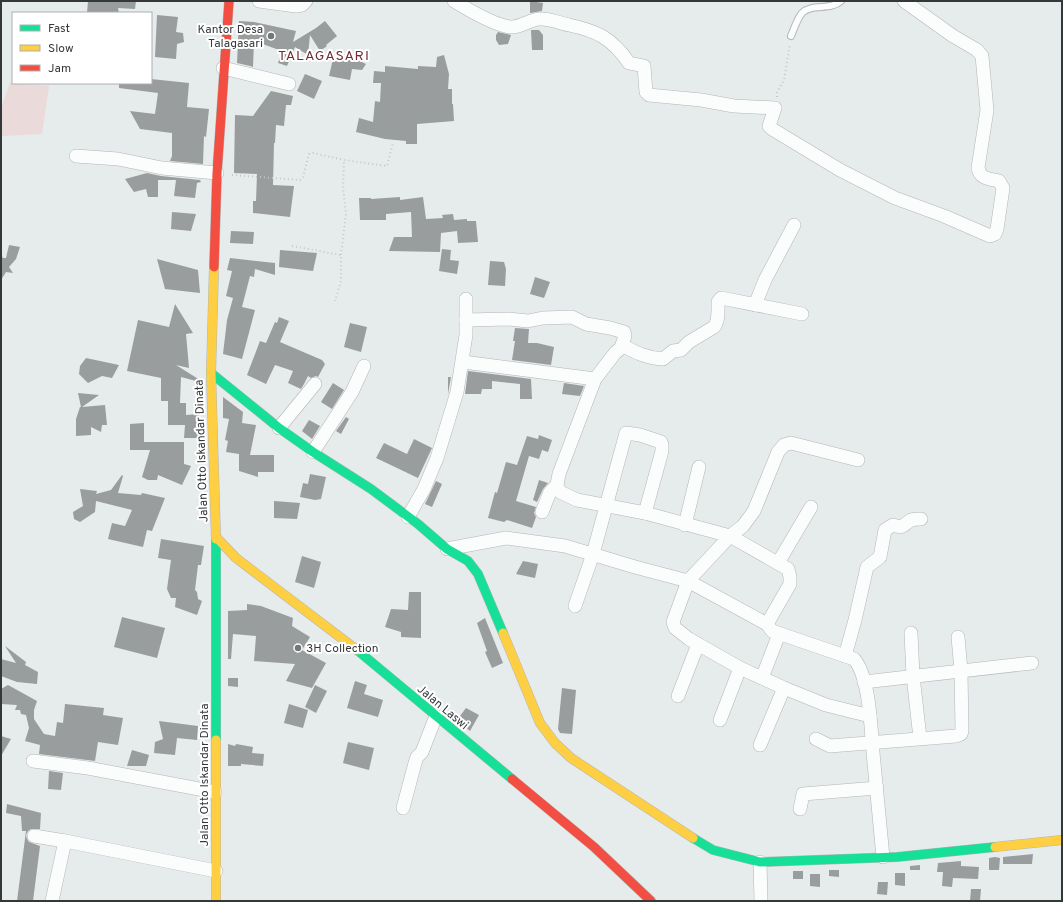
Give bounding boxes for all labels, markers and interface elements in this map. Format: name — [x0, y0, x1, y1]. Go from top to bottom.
legend — [12, 12, 152, 84]
text: Fast — [48, 21, 70, 37]
place label: Kantor Desa Talagasari — [197, 22, 263, 52]
marker: Kantor Desa Talagasari — [266, 31, 276, 41]
text: Slow — [48, 41, 74, 57]
district label: TALAGASARI — [278, 48, 370, 65]
text: Jam — [48, 61, 71, 77]
street label: Jalan Otto Iskandar Dinata — [192, 379, 212, 523]
place label: 3H Collection — [306, 641, 379, 657]
marker: 3H Collection — [293, 643, 303, 653]
street label: Jalan Laswi — [413, 682, 471, 734]
street label: Jalan Otto Iskandar Dinata — [197, 704, 213, 846]

